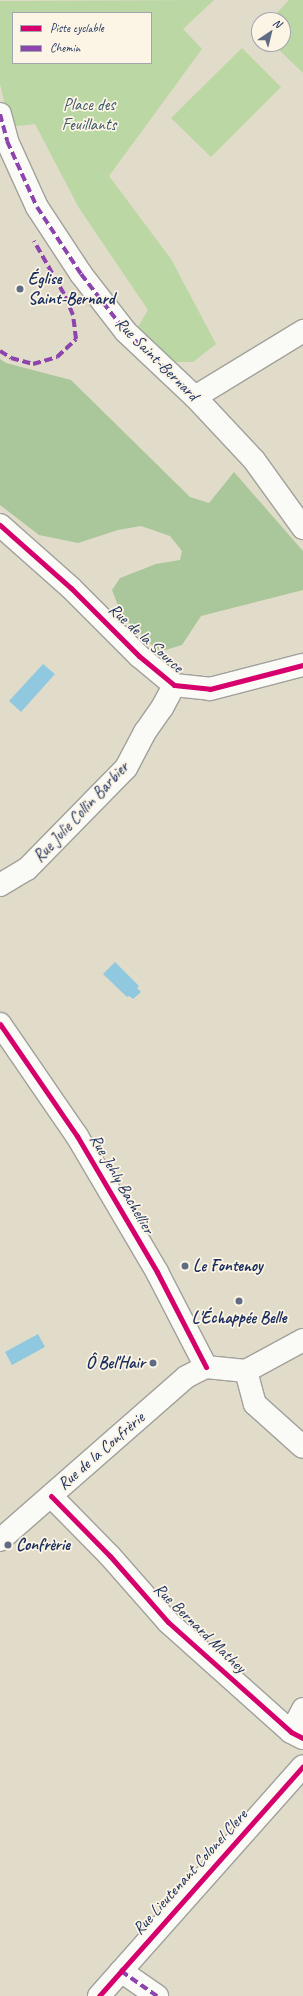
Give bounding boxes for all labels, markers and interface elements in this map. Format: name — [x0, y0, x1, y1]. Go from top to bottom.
legend — [12, 12, 152, 64]
north arrow — [251, 12, 291, 52]
text: N — [271, 15, 284, 31]
text: Piste cyclable — [50, 20, 104, 36]
text: Chemin — [50, 40, 80, 56]
park label: Place des Feuillants — [62, 95, 116, 135]
place label: Église Saint-Bernard — [28, 269, 115, 309]
marker: Église Saint-Bernard — [15, 284, 25, 294]
street label: Rue Saint-Bernard — [111, 313, 203, 405]
street label: Rue de la Source — [105, 599, 187, 677]
street label: Rue Julie Collin Barbier — [29, 757, 133, 867]
street label: Rue Jehly Bachellier — [85, 1130, 159, 1238]
place label: Le Fontenoy — [193, 1256, 263, 1276]
marker: Le Fontenoy — [180, 1261, 190, 1271]
marker: L'Échappée Belle — [234, 1296, 244, 1306]
place label: L'Échappée Belle — [192, 1308, 286, 1328]
place label: Ô Bel'Hair — [86, 1353, 145, 1373]
marker: Ô Bel'Hair — [148, 1358, 158, 1368]
street label: Rue de la Confrèrie — [53, 1408, 149, 1494]
place label: Confrèrie — [16, 1535, 70, 1555]
marker: Confrèrie — [3, 1540, 13, 1550]
street label: Rue Bernard Mathey — [149, 1579, 251, 1677]
street label: Rue Lieutenant Colonel Clere — [128, 1805, 252, 1939]

